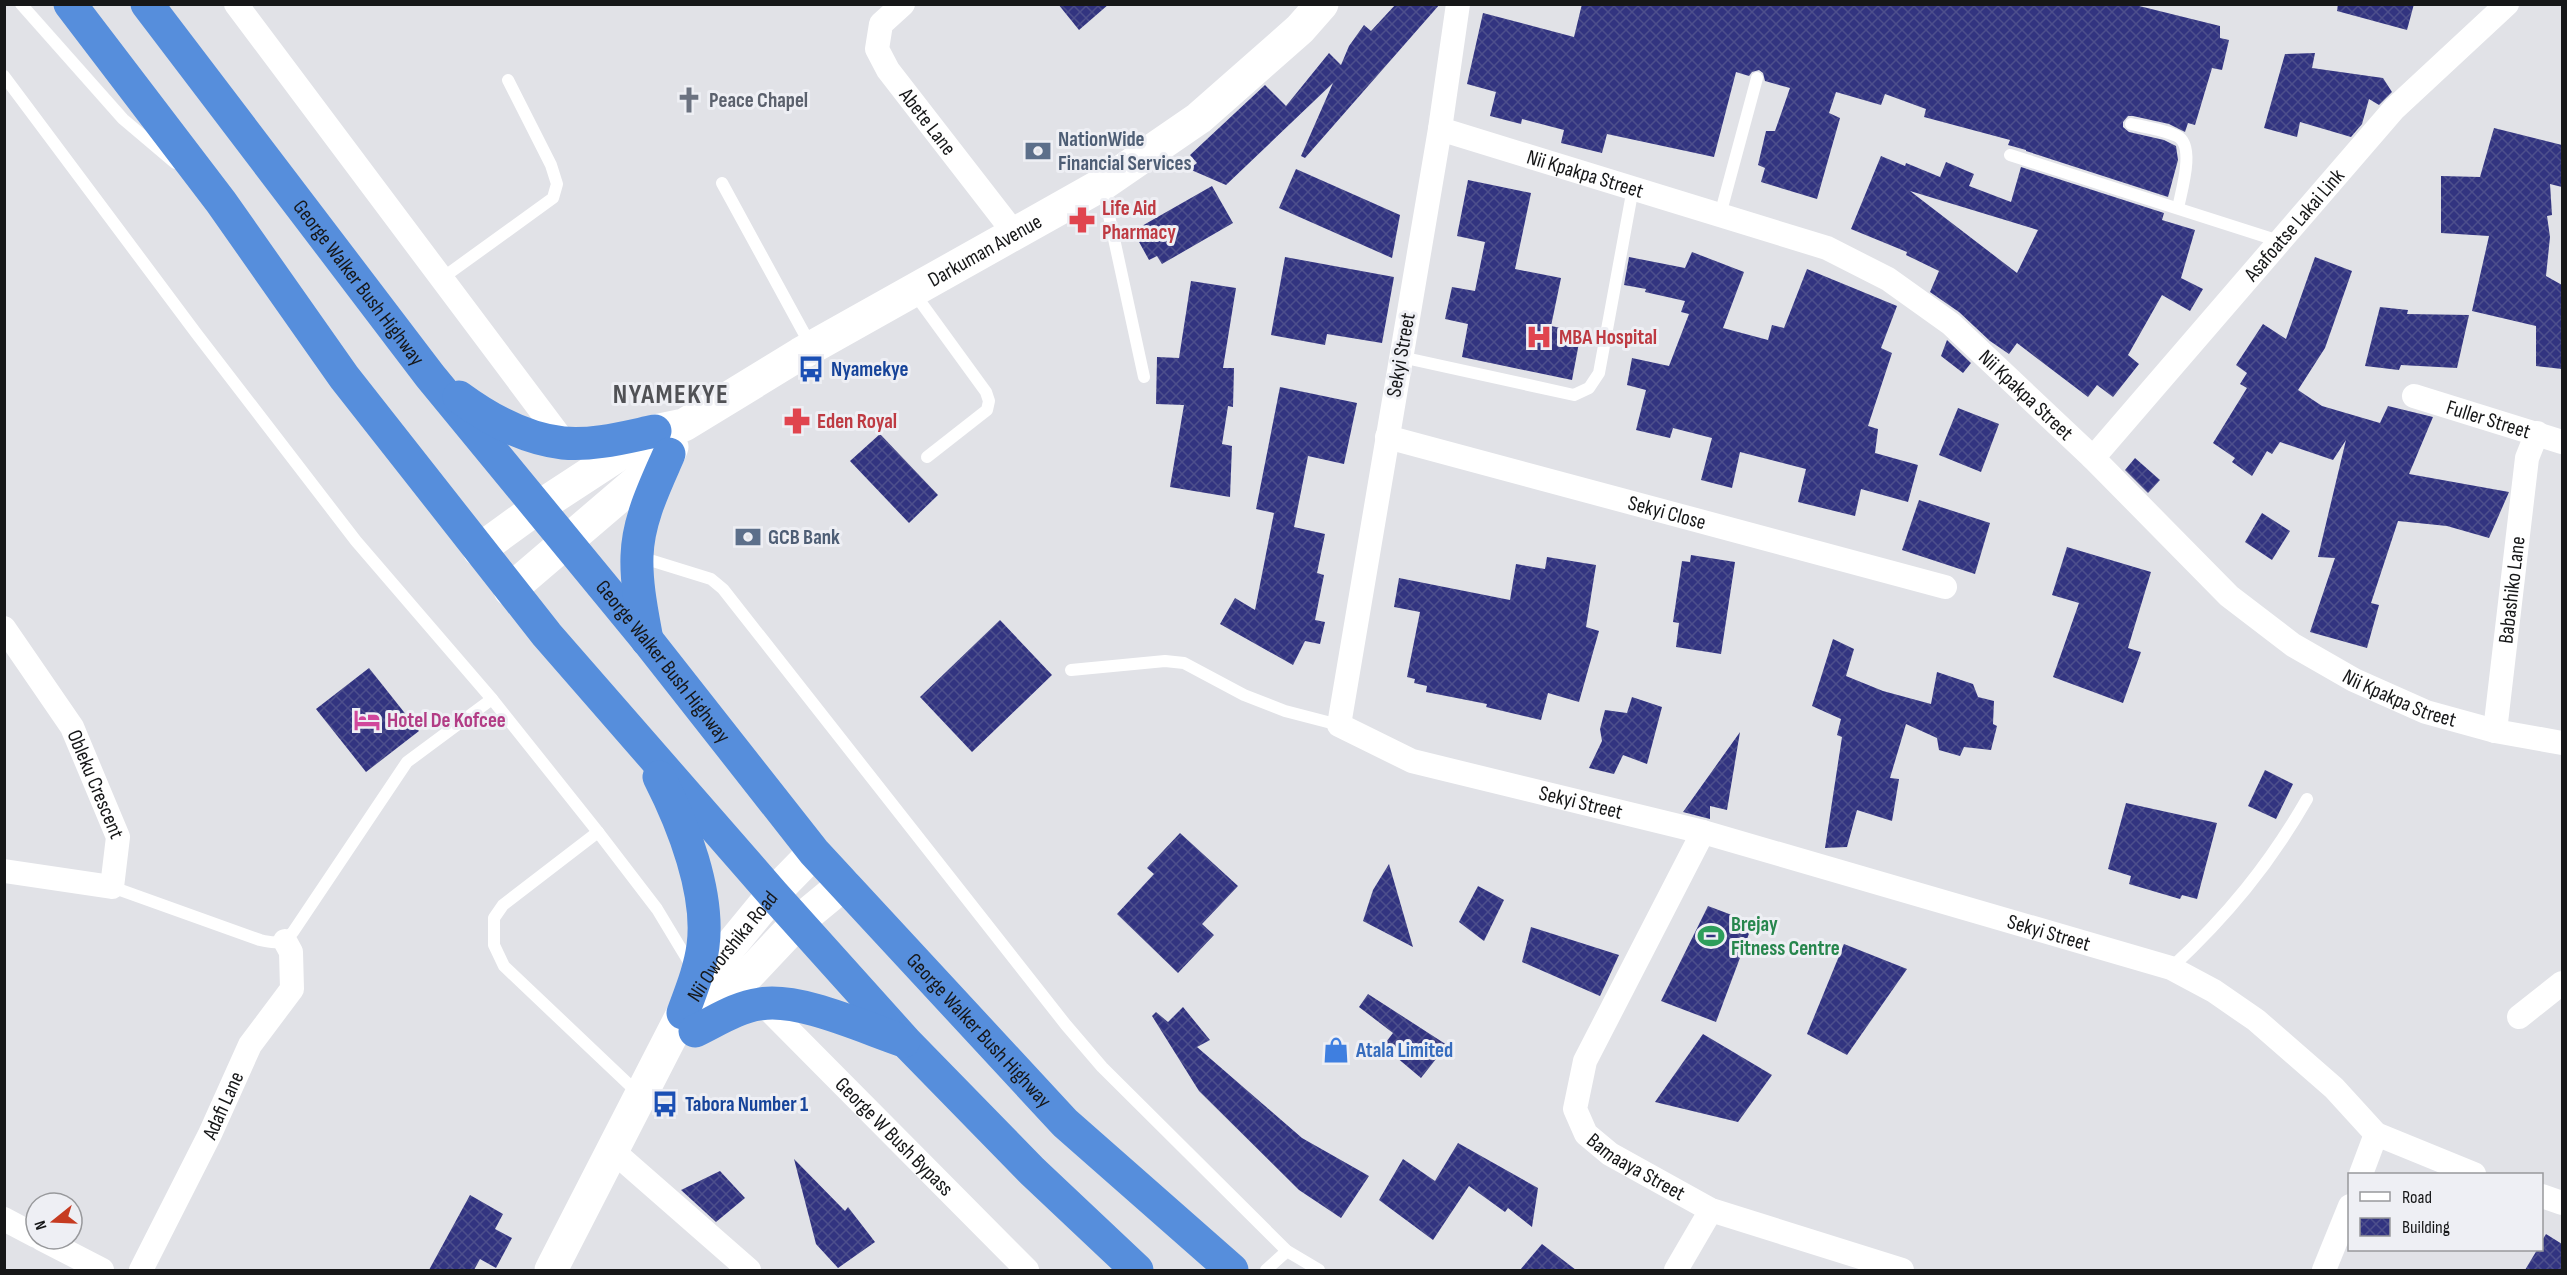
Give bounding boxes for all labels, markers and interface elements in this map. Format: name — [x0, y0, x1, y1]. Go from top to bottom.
street label: Abete Lane — [894, 82, 962, 160]
church icon: Peace Chapel — [674, 85, 704, 115]
place label: Peace Chapel — [709, 88, 808, 113]
place label: NationWide Financial Services — [1058, 127, 1192, 176]
bank icon: NationWide Financial Services — [1023, 136, 1053, 166]
street label: Nii Kpakpa Street — [1524, 144, 1647, 203]
street label: Asafoatse Lakai Link — [2238, 163, 2350, 287]
street label: George Walker Bush Highway — [288, 195, 430, 370]
place label: Life Aid Pharmacy — [1102, 196, 1176, 245]
pharmacy icon: Life Aid Pharmacy — [1067, 205, 1097, 235]
street label: Darkuman Avenue — [924, 208, 1046, 292]
street label: Sekyi Street — [1381, 311, 1421, 399]
hospital icon: MBA Hospital — [1524, 322, 1554, 352]
place label: MBA Hospital — [1559, 325, 1657, 350]
street label: Nii Kpakpa Street — [1974, 344, 2079, 445]
bus stop icon: Nyamekye — [796, 354, 826, 384]
place label: Nyamekye — [831, 357, 909, 382]
district label: NYAMEKYE — [613, 379, 729, 411]
street label: Fuller Street — [2443, 394, 2534, 444]
pharmacy icon: Eden Royal — [782, 406, 812, 436]
place label: Eden Royal — [817, 409, 897, 434]
street label: Sekyi Close — [1625, 490, 1709, 535]
bank icon: GCB Bank — [733, 522, 763, 552]
place label: GCB Bank — [768, 525, 840, 550]
street label: Babashiko Lane — [2493, 535, 2530, 645]
street label: George Walker Bush Highway — [591, 575, 736, 748]
street label: Nii Kpakpa Street — [2338, 664, 2459, 732]
hotel icon: Hotel De Kofcee — [352, 705, 382, 735]
place label: Hotel De Kofcee — [387, 708, 506, 733]
street label: Obleku Crescent — [62, 726, 130, 842]
street label: Sekyi Street — [1537, 780, 1625, 824]
street label: Nii Oworshika Road — [682, 886, 783, 1006]
street label: Sekyi Street — [2005, 909, 2093, 956]
place label: Brejay Fitness Centre — [1731, 912, 1840, 961]
sports icon: Brejay Fitness Centre — [1696, 921, 1726, 951]
street label: George Walker Bush Highway — [901, 948, 1057, 1113]
shop icon: Atala Limited — [1321, 1035, 1351, 1065]
place label: Atala Limited — [1355, 1038, 1453, 1063]
street label: Adafi Lane — [196, 1068, 249, 1144]
street label: George W Bush Bypass — [830, 1072, 959, 1201]
bus stop icon: Tabora Number 1 — [650, 1089, 680, 1119]
place label: Tabora Number 1 — [685, 1092, 808, 1117]
street label: Bamaaya Street — [1582, 1127, 1690, 1206]
legend — [2348, 1173, 2543, 1251]
text: Road — [2402, 1187, 2432, 1208]
north arrow — [24, 1191, 84, 1251]
text: Building — [2402, 1217, 2450, 1238]
text: N — [31, 1218, 52, 1232]

